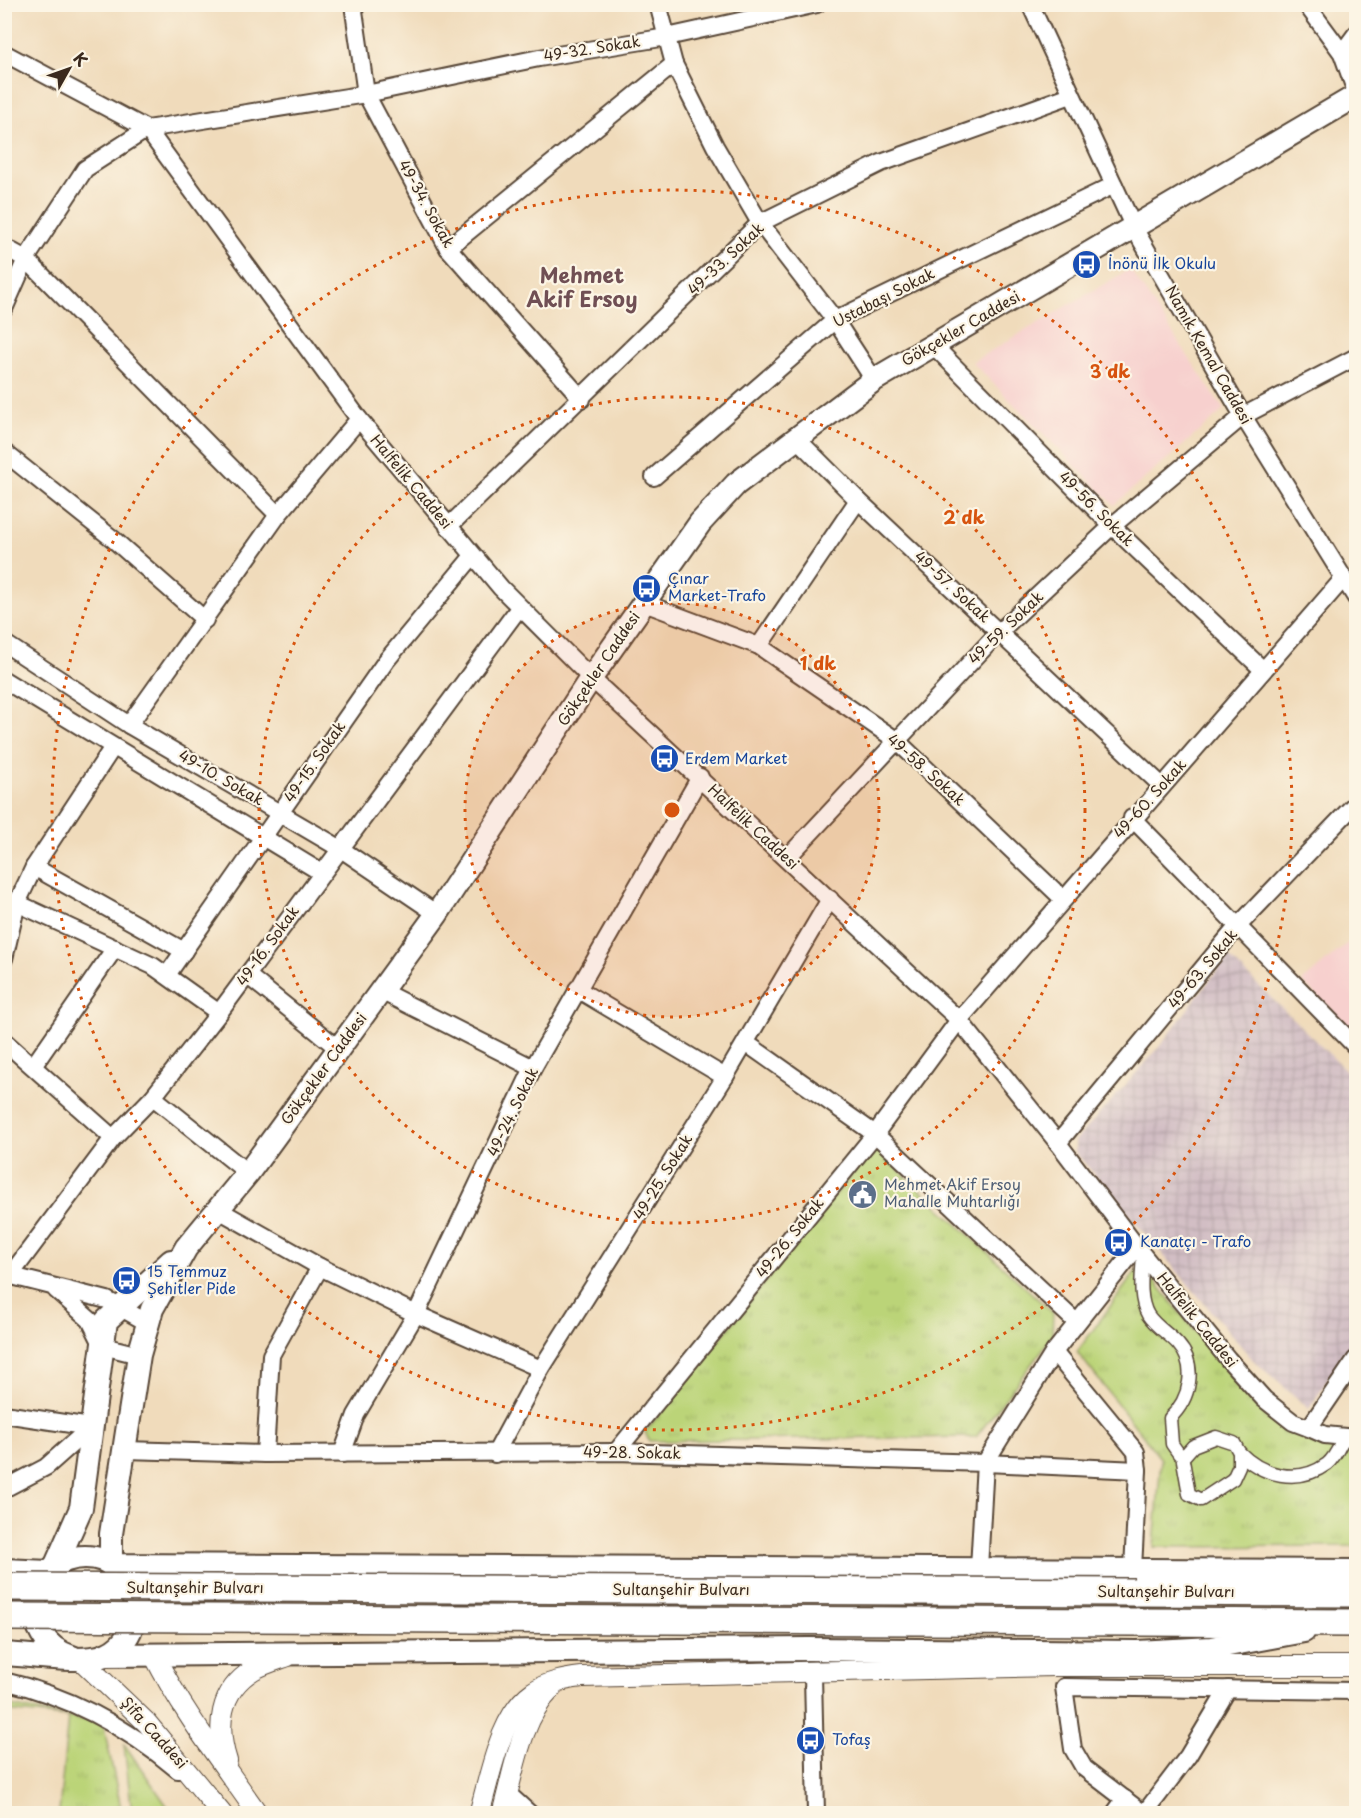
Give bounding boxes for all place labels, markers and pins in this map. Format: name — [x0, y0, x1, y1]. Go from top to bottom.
bus stop icon: İnönü İlk Okulu — [1071, 248, 1103, 280]
place label: İnönü İlk Okulu — [1108, 251, 1216, 274]
place label: Çınar Market-Trafo — [668, 566, 766, 606]
bus stop icon: Çınar Market-Trafo — [631, 572, 663, 604]
bus stop icon: Erdem Market — [648, 743, 680, 775]
place label: Erdem Market — [685, 746, 787, 769]
centre of rings — [662, 800, 682, 820]
place label: Mehmet Akif Ersoy Mahalle Muhtarlığı — [884, 1172, 1021, 1212]
public building icon: Mehmet Akif Ersoy Mahalle Muhtarlığı — [847, 1178, 879, 1210]
bus stop icon: Kanatçı - Trafo — [1103, 1226, 1135, 1258]
place label: Kanatçı - Trafo — [1140, 1229, 1251, 1252]
place label: 15 Temmuz Şehitler Pide — [147, 1259, 236, 1299]
bus stop icon: 15 Temmuz Şehitler Pide — [110, 1265, 142, 1297]
bus stop icon: Tofaş — [795, 1724, 827, 1756]
place label: Tofaş — [832, 1727, 871, 1750]

